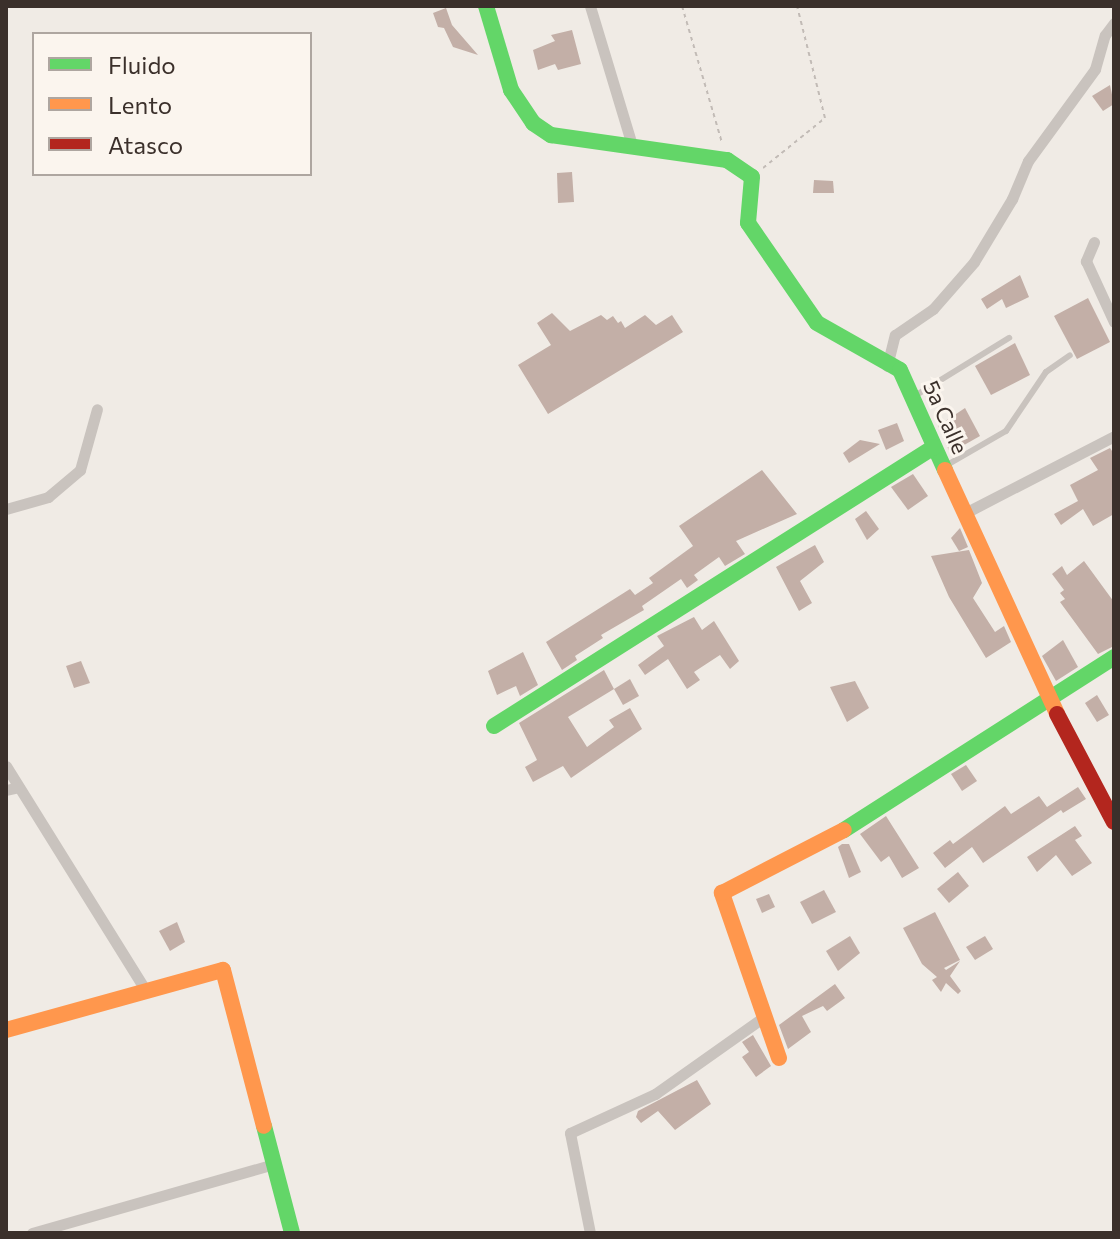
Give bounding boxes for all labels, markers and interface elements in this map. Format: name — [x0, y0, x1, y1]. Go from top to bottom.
legend — [32, 32, 312, 176]
text: Fluido — [108, 50, 176, 79]
text: Lento — [108, 90, 172, 119]
text: Atasco — [108, 130, 183, 159]
street label: 5a Calle — [918, 376, 974, 458]

